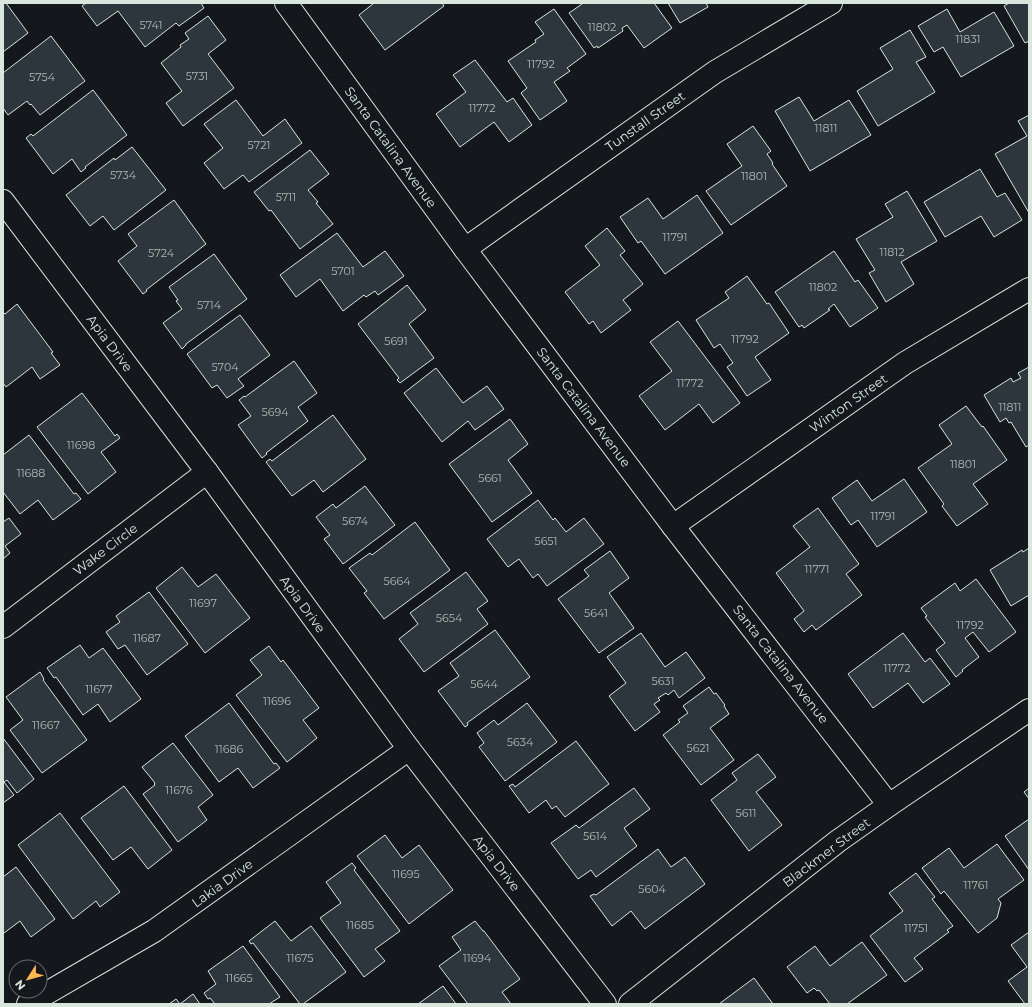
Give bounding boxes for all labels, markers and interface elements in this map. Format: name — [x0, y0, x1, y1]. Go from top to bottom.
house number: 5741 — [140, 18, 162, 32]
house number: 11802 — [588, 20, 616, 34]
house number: 11831 — [955, 32, 981, 46]
house number: 11792 — [527, 57, 555, 71]
house number: 5731 — [186, 69, 208, 83]
house number: 5754 — [29, 70, 56, 84]
street label: Santa Catalina Avenue — [342, 83, 440, 211]
street label: Tunstall Street — [602, 88, 688, 154]
house number: 11772 — [468, 101, 496, 115]
house number: 11811 — [815, 121, 837, 135]
house number: 5721 — [248, 138, 270, 152]
house number: 5734 — [110, 168, 137, 182]
house number: 11801 — [741, 169, 767, 183]
house number: 5711 — [276, 190, 296, 204]
house number: 11791 — [662, 230, 688, 244]
house number: 11812 — [879, 245, 905, 259]
house number: 5724 — [148, 246, 175, 260]
house number: 5701 — [331, 264, 355, 278]
house number: 11802 — [809, 280, 837, 294]
house number: 5714 — [197, 298, 222, 312]
street label: Apia Drive — [84, 312, 137, 375]
house number: 11792 — [731, 332, 759, 346]
house number: 5691 — [384, 334, 408, 348]
street label: Santa Catalina Avenue — [534, 344, 634, 470]
house number: 5704 — [212, 360, 239, 374]
street label: Winton Street — [806, 370, 890, 436]
house number: 11772 — [676, 376, 704, 390]
house number: 11811 — [999, 400, 1021, 414]
house number: 5694 — [262, 405, 289, 419]
house number: 11698 — [67, 438, 95, 452]
house number: 11801 — [950, 457, 976, 471]
house number: 11688 — [17, 466, 45, 480]
house number: 5661 — [478, 471, 502, 485]
house number: 11791 — [870, 509, 896, 523]
house number: 5674 — [342, 514, 369, 528]
street label: Wake Circle — [70, 520, 140, 578]
house number: 5651 — [534, 534, 558, 548]
house number: 11771 — [805, 562, 829, 576]
street label: Apia Drive — [277, 572, 329, 636]
house number: 5664 — [384, 574, 411, 588]
house number: 11697 — [189, 596, 217, 610]
street label: Santa Catalina Avenue — [730, 602, 832, 727]
house number: 5641 — [584, 606, 608, 620]
house number: 5654 — [436, 611, 463, 625]
house number: 11792 — [956, 618, 984, 632]
house number: 11687 — [133, 631, 161, 645]
house number: 11772 — [883, 661, 911, 675]
house number: 5631 — [651, 674, 675, 688]
house number: 5644 — [470, 677, 498, 691]
house number: 11677 — [85, 682, 113, 696]
house number: 11696 — [263, 694, 291, 708]
house number: 11667 — [32, 718, 60, 732]
house number: 5634 — [507, 735, 534, 749]
house number: 5621 — [686, 741, 710, 755]
house number: 11686 — [215, 742, 243, 756]
house number: 11676 — [165, 783, 193, 797]
house number: 5611 — [736, 806, 756, 820]
street label: Blackmer Street — [779, 814, 873, 890]
house number: 5614 — [583, 829, 608, 843]
street label: Apia Drive — [470, 832, 524, 894]
street label: Lakia Drive — [188, 855, 256, 911]
house number: 11695 — [392, 867, 420, 881]
house number: 11761 — [964, 878, 988, 892]
house number: 5604 — [638, 882, 666, 896]
house number: 11685 — [346, 918, 374, 932]
house number: 11751 — [904, 921, 928, 935]
house number: 11675 — [286, 951, 314, 965]
house number: 11694 — [463, 951, 492, 965]
north arrow — [8, 959, 48, 999]
house number: 11665 — [225, 971, 253, 985]
text: N — [12, 977, 28, 993]

